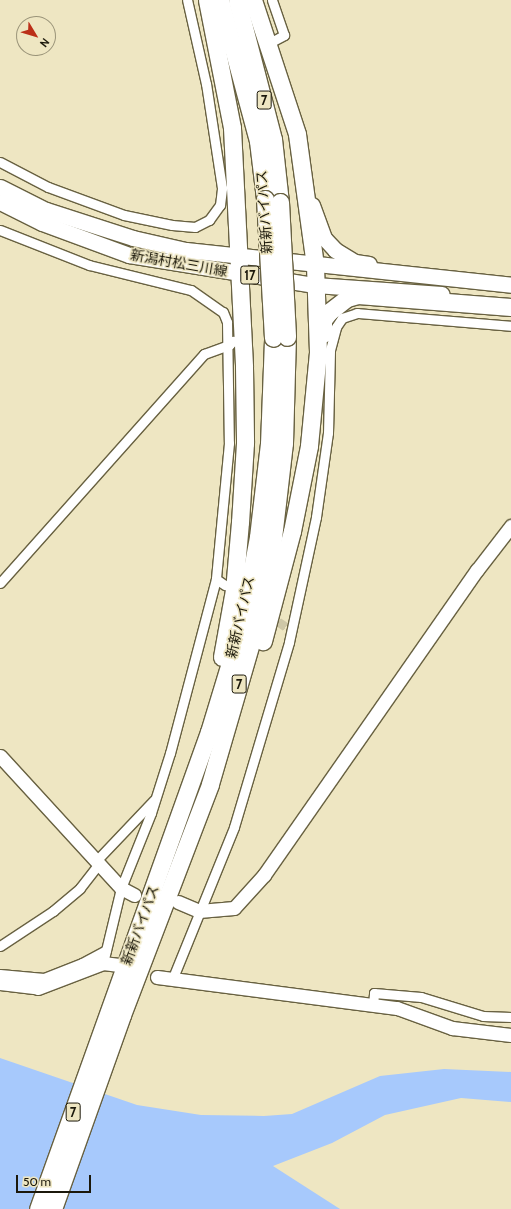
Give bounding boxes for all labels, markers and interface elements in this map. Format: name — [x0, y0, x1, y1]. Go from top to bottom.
north arrow — [16, 16, 56, 56]
text: N — [37, 35, 53, 50]
road number: 7 — [256, 89, 272, 111]
street label: 新新バイパス — [253, 170, 275, 254]
street label: 新潟村松三川線 — [129, 246, 229, 280]
road number: 17 — [240, 264, 260, 286]
street label: 新新バイパス — [222, 574, 258, 660]
road number: 7 — [231, 673, 247, 695]
street label: 新新バイパス — [118, 883, 162, 967]
road number: 7 — [65, 1101, 81, 1123]
scale bar — [18, 1167, 93, 1193]
text: 50 m — [23, 1174, 51, 1189]

